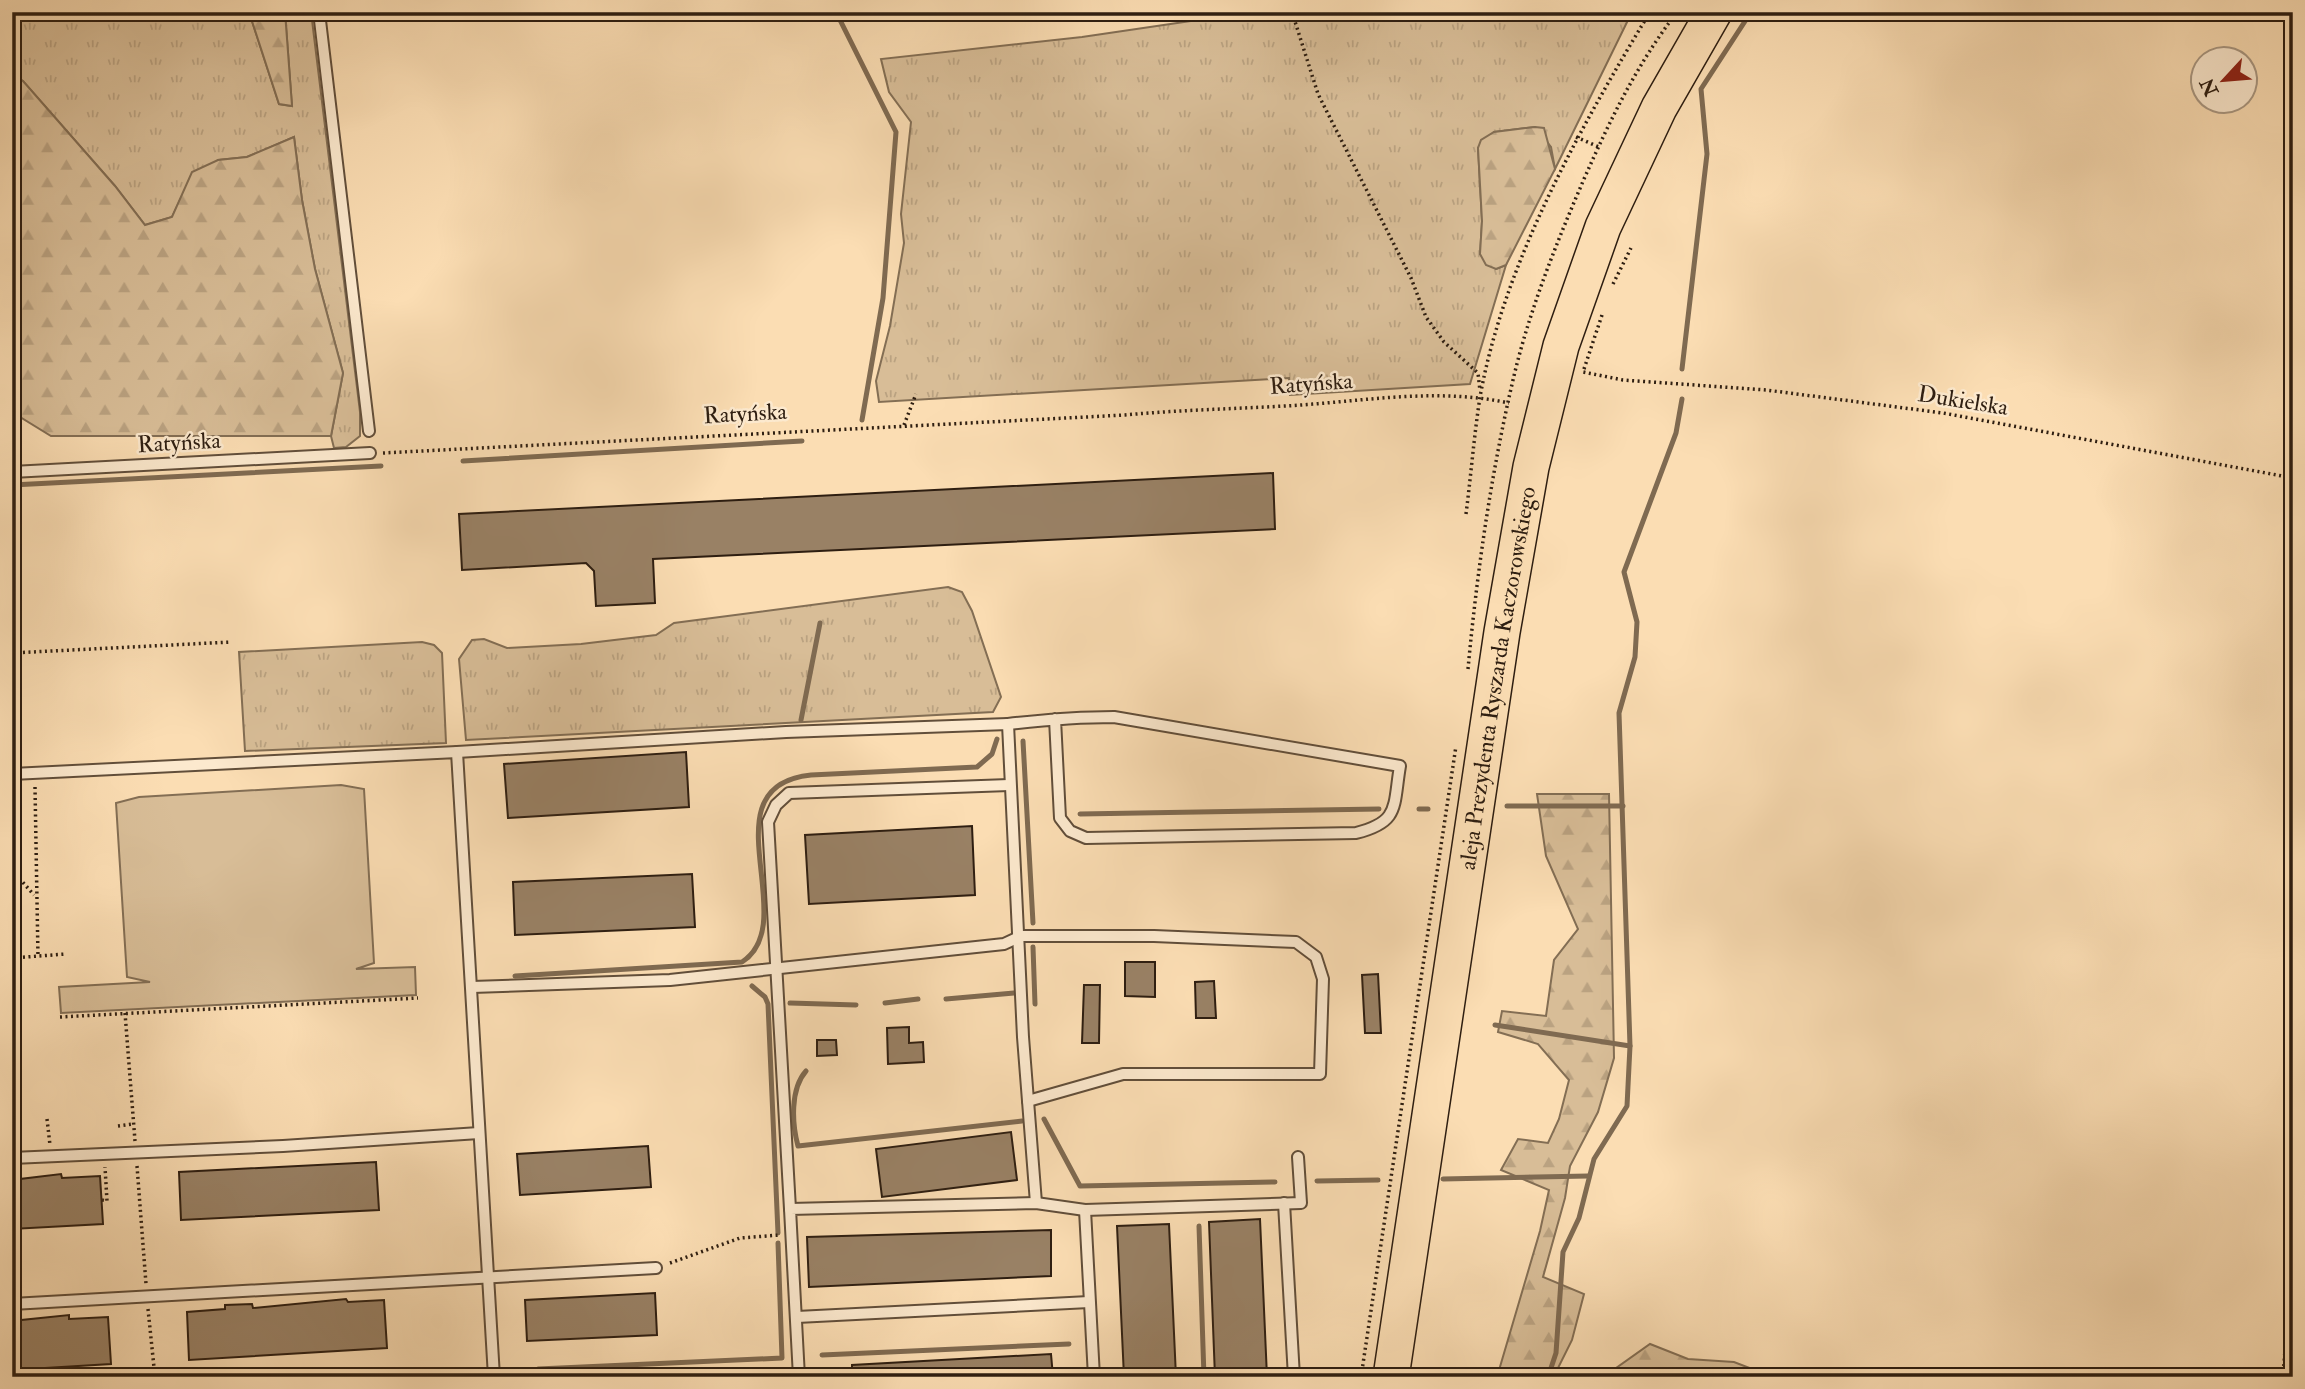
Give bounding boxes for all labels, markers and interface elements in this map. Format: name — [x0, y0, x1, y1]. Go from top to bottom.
north arrow — [2190, 46, 2260, 116]
text: N — [2195, 73, 2225, 101]
street label: Ratyńska — [1268, 366, 1354, 401]
street label: Dukielska — [1916, 379, 2011, 422]
street label: Ratyńska — [703, 397, 788, 430]
street label: Ratyńska — [137, 426, 222, 459]
street label: aleja Prezydenta Ryszarda Kaczorowskiego — [1453, 484, 1542, 872]

